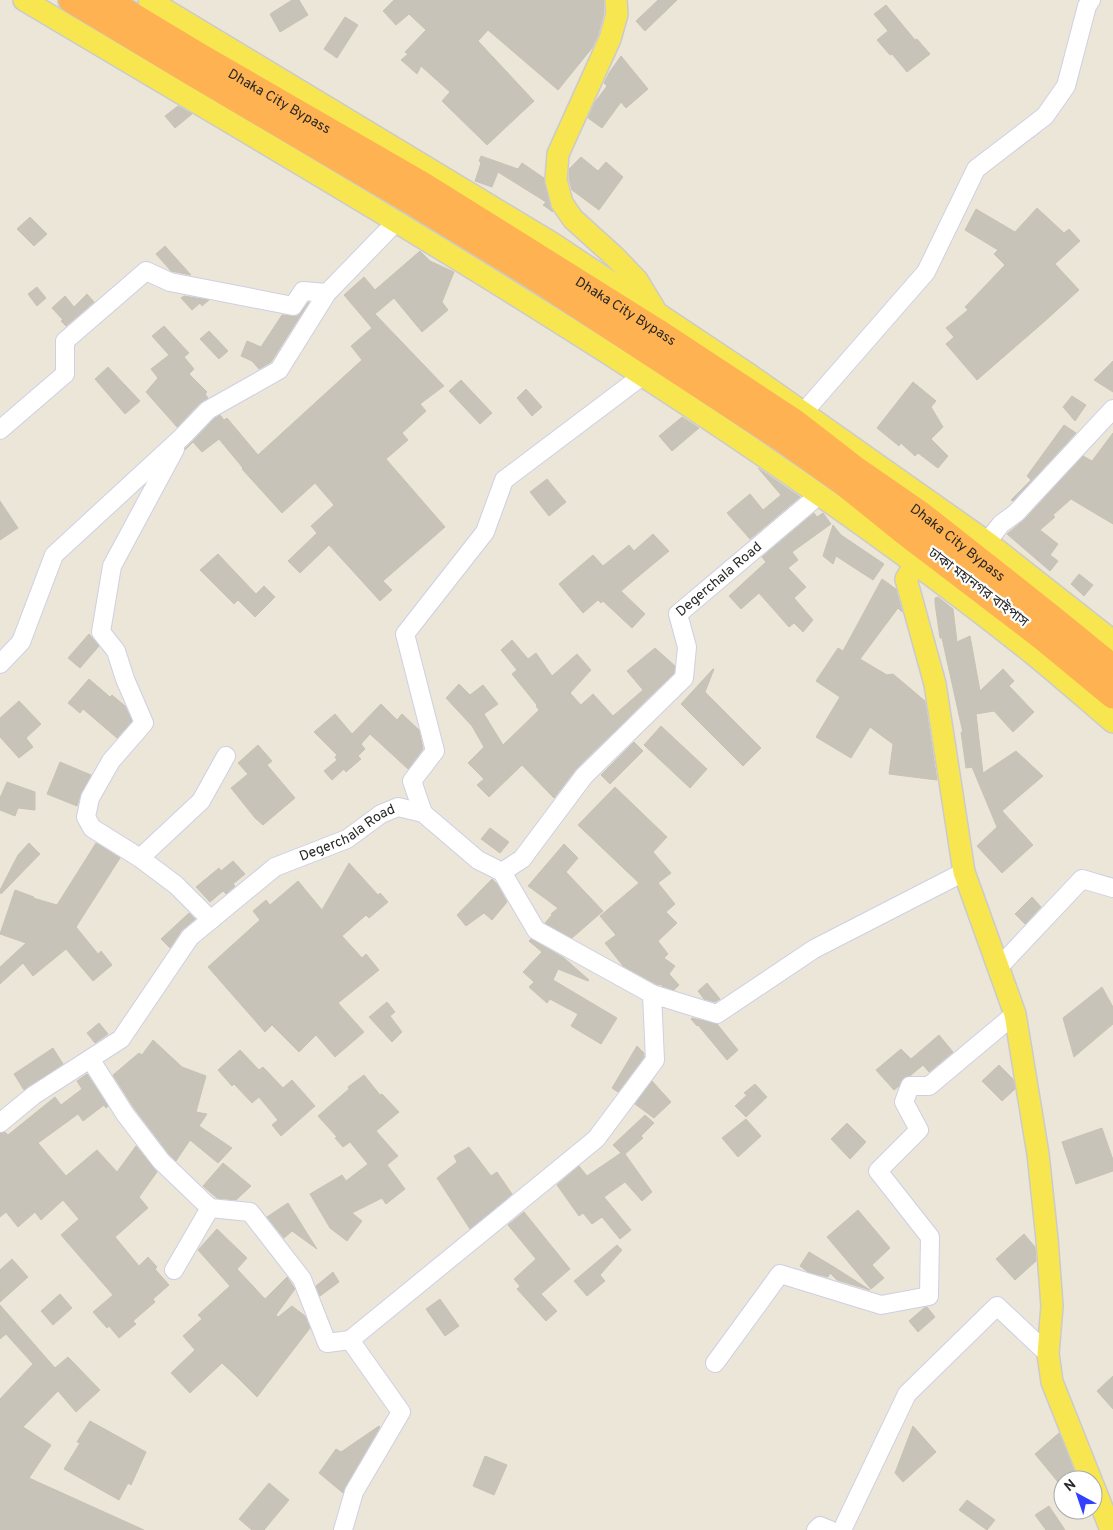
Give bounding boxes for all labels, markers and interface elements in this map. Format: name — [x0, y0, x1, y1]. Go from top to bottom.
street label: Dhaka City Bypass — [225, 65, 334, 138]
street label: Dhaka City Bypass — [572, 273, 679, 350]
street label: Dhaka City Bypass — [907, 501, 1008, 585]
street label: Degerchala Road — [673, 538, 765, 620]
street label: ঢাকা মহানগর বাইপাস — [924, 544, 1032, 631]
street label: Degerchala Road — [297, 801, 397, 865]
north arrow — [1053, 1470, 1103, 1520]
text: N — [1061, 1476, 1080, 1496]

